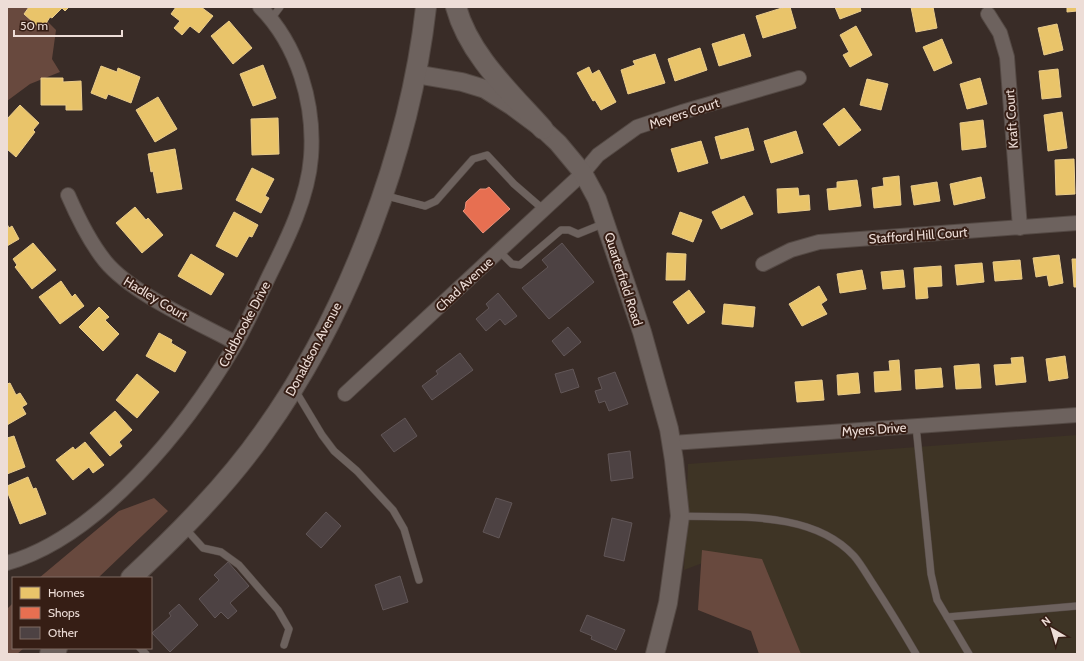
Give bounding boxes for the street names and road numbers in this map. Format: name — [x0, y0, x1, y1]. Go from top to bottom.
street label: Kraft Court — [1001, 88, 1021, 149]
street label: Meyers Court — [647, 94, 722, 132]
street label: Stafford Hill Court — [868, 224, 968, 246]
street label: Quarterfield Road — [601, 230, 647, 328]
street label: Chad Avenue — [432, 253, 496, 315]
street label: Hadley Court — [121, 273, 191, 324]
street label: Coldbrooke Drive — [215, 278, 274, 370]
street label: Donaldson Avenue — [281, 299, 345, 399]
street label: Myers Drive — [841, 419, 907, 439]

